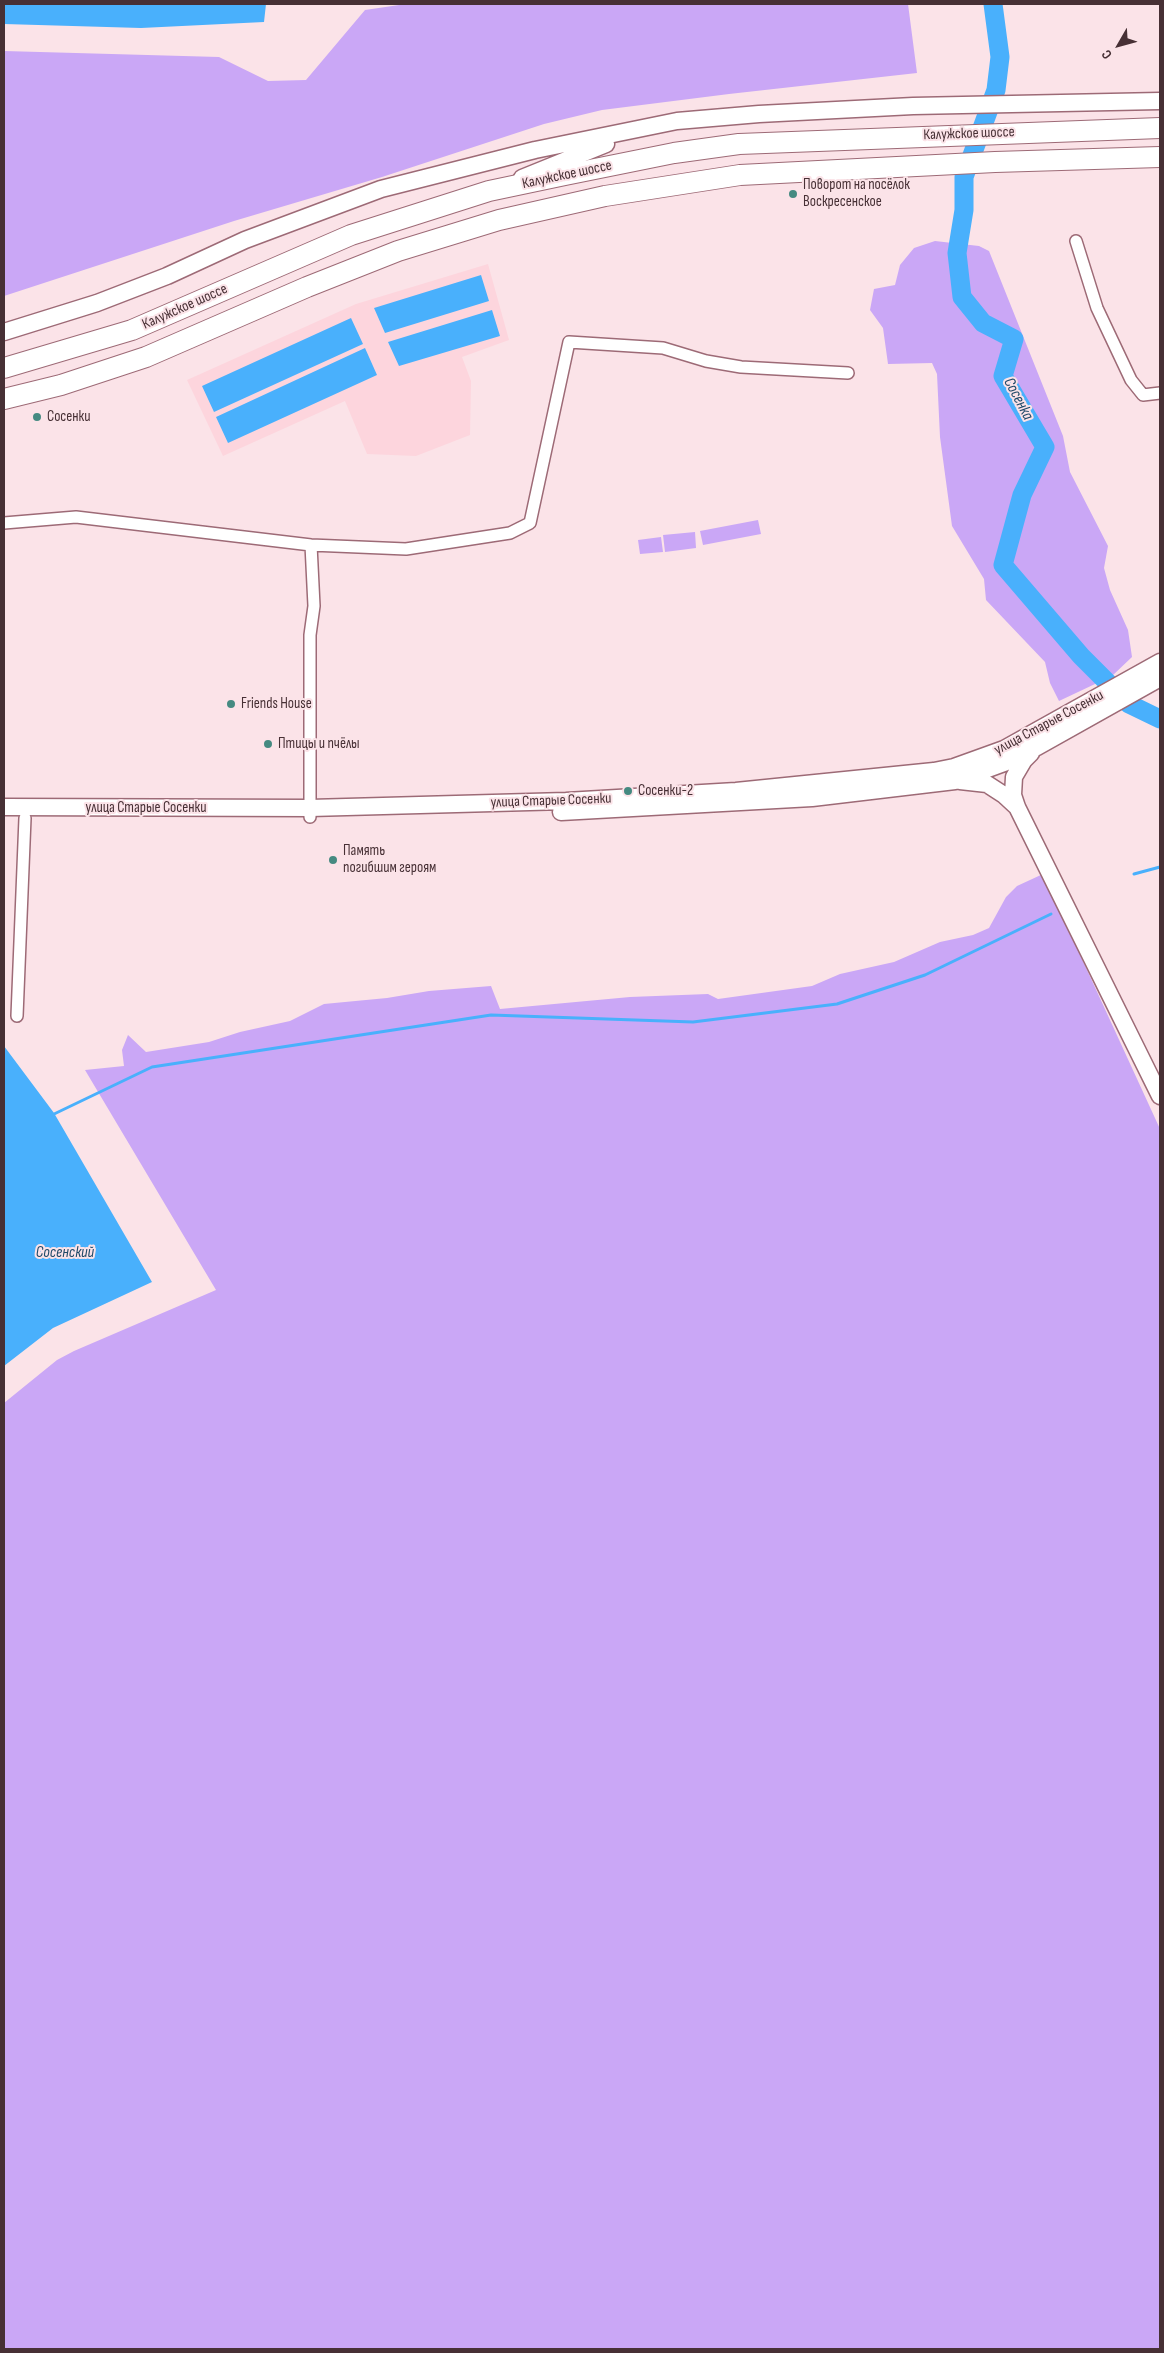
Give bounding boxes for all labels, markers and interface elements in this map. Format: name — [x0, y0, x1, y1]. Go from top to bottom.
north arrow — [1094, 20, 1144, 70]
text: С — [1098, 46, 1116, 63]
street label: Калужское шоссе — [923, 123, 1015, 145]
street label: Калужское шоссе — [521, 157, 613, 193]
place label: Поворот на посёлок Воскресенское — [803, 176, 910, 211]
marker: Поворот на посёлок Воскресенское — [787, 188, 799, 200]
street label: Калужское шоссе — [140, 280, 230, 334]
water label: Сосенка — [999, 374, 1037, 424]
place label: Сосенки — [47, 408, 91, 426]
marker: Сосенки — [31, 411, 43, 423]
street label: улица Старые Сосенки — [991, 687, 1107, 759]
place label: Friends House — [241, 695, 312, 713]
marker: Friends House — [225, 698, 237, 710]
place label: Птицы и пчёлы — [278, 735, 360, 753]
marker: Птицы и пчёлы — [262, 738, 274, 750]
place label: Сосенки-2 — [638, 782, 693, 800]
marker: Сосенки-2 — [622, 785, 634, 797]
street label: улица Старые Сосенки — [490, 790, 612, 812]
street label: улица Старые Сосенки — [86, 799, 206, 817]
place label: Память погибшим героям — [343, 842, 436, 877]
marker: Память погибшим героям — [327, 854, 339, 866]
water label: Сосенский — [36, 1243, 94, 1263]

